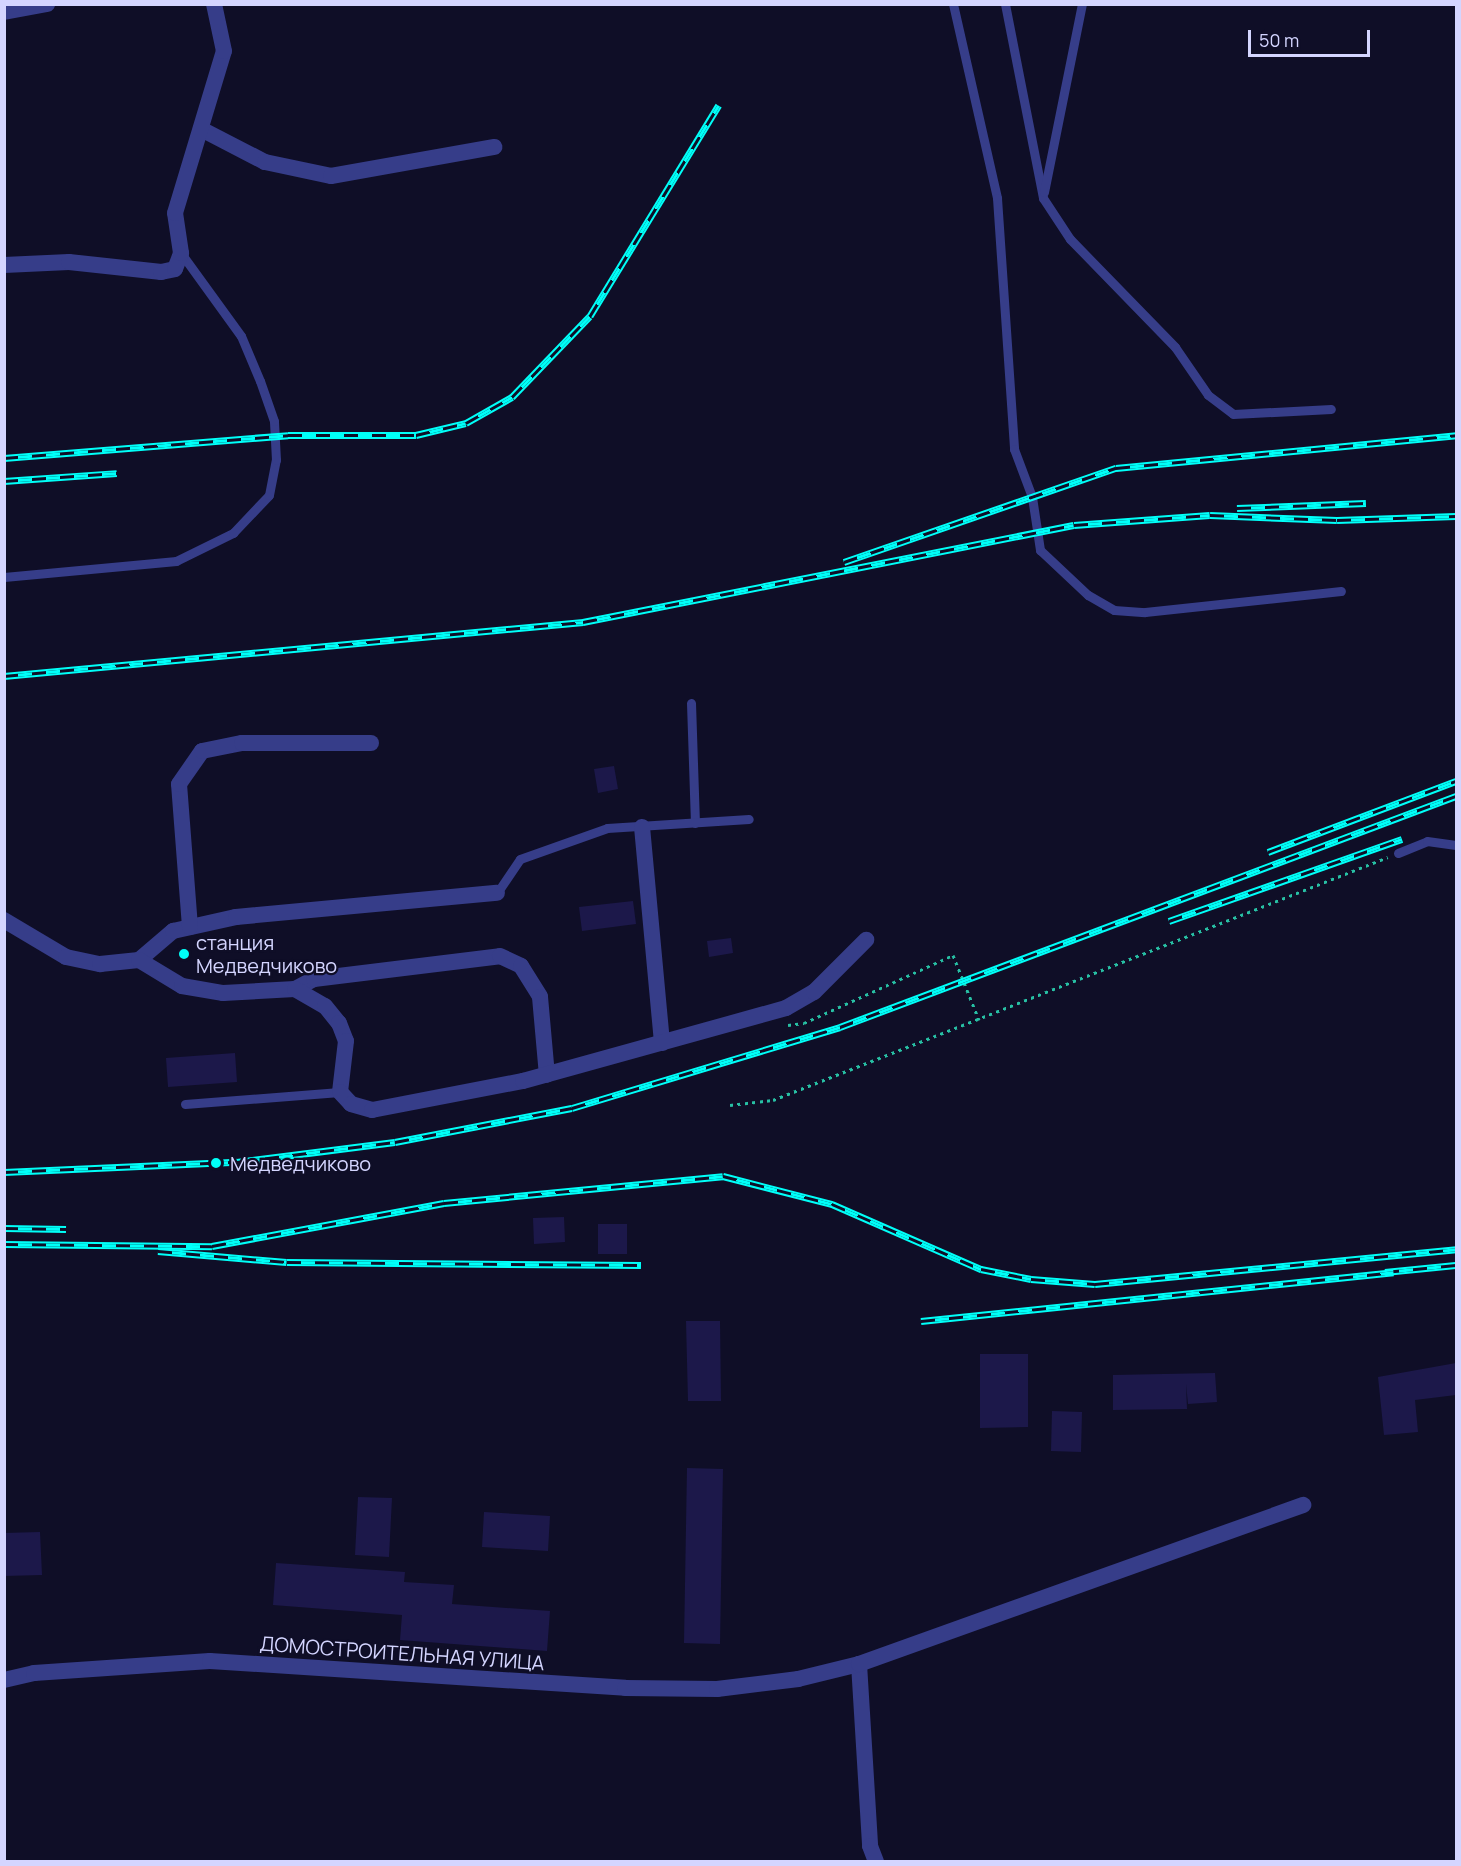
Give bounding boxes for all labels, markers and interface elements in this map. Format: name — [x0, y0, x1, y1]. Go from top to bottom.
scale bar — [1251, 18, 1372, 56]
text: 50 m — [1259, 28, 1299, 52]
place label: станция Медведчиково — [196, 930, 337, 977]
marker: станция Медведчиково — [177, 947, 191, 961]
place label: Медведчиково — [230, 1151, 371, 1175]
marker: Медведчиково — [207, 1154, 225, 1172]
street label: ДОМОСТРОИТЕЛЬНАЯ УЛИЦА — [259, 1631, 545, 1675]

